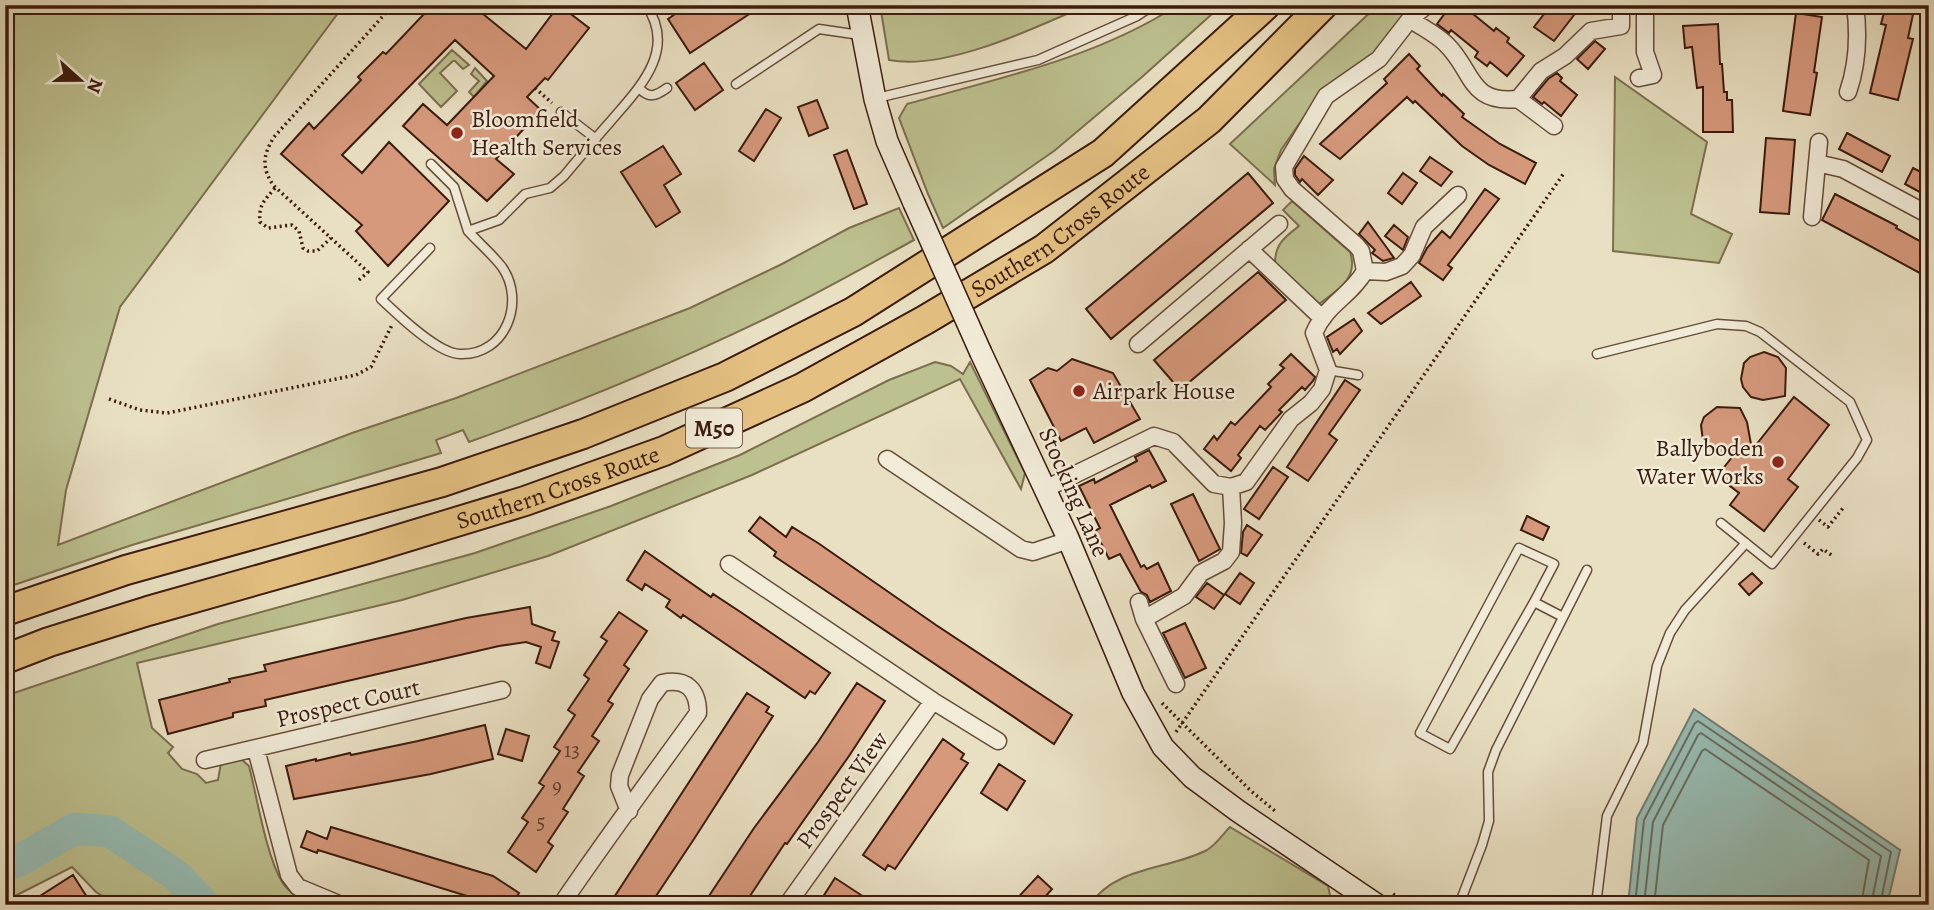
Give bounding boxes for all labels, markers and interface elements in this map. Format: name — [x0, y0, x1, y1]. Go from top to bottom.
north arrow — [46, 46, 116, 116]
text: N — [80, 75, 110, 97]
place label: Bloomfield Health Services — [471, 103, 622, 163]
marker: Bloomfield Health Services — [449, 125, 465, 141]
street label: Southern Cross Route — [965, 156, 1156, 305]
place label: Airpark House — [1092, 375, 1235, 407]
marker: Airpark House — [1071, 383, 1087, 399]
road number: M50 — [686, 408, 742, 448]
street label: Stocking Lane — [1031, 422, 1117, 562]
place label: Ballyboden Water Works — [1635, 432, 1764, 492]
street label: Southern Cross Route — [452, 438, 664, 537]
marker: Ballyboden Water Works — [1770, 454, 1786, 470]
street label: Prospect Court — [273, 671, 423, 735]
street label: Prospect View — [789, 725, 896, 855]
house number: 13 — [564, 736, 580, 764]
house number: 9 — [552, 772, 562, 800]
house number: 5 — [536, 808, 546, 836]

